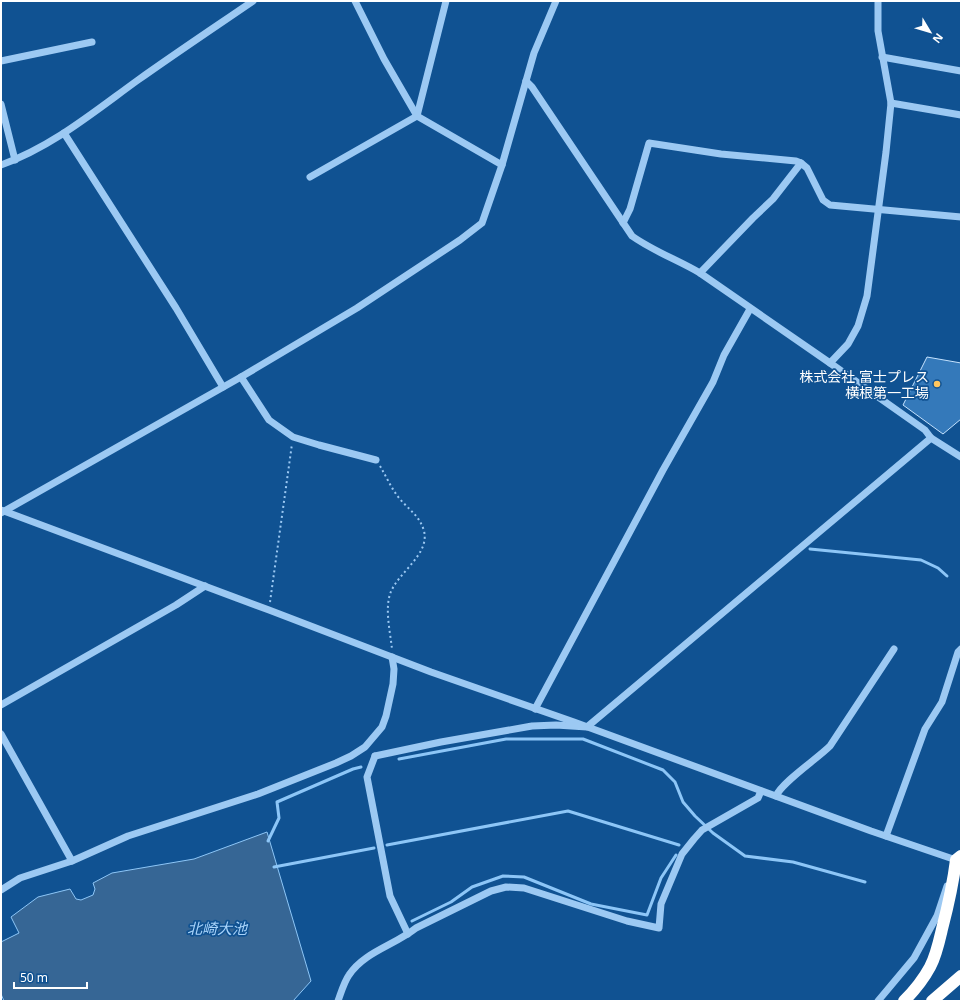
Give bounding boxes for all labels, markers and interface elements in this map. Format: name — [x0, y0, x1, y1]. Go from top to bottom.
north arrow — [910, 12, 950, 52]
text: N — [930, 30, 947, 47]
place label: 株式会社 富士プレス 横根第一工場 — [799, 367, 929, 402]
marker: 株式会社 富士プレス 横根第一工場 — [932, 379, 942, 389]
water label: 北崎大池 — [187, 918, 249, 938]
scale bar — [14, 964, 87, 990]
text: 50 m — [20, 969, 48, 986]

